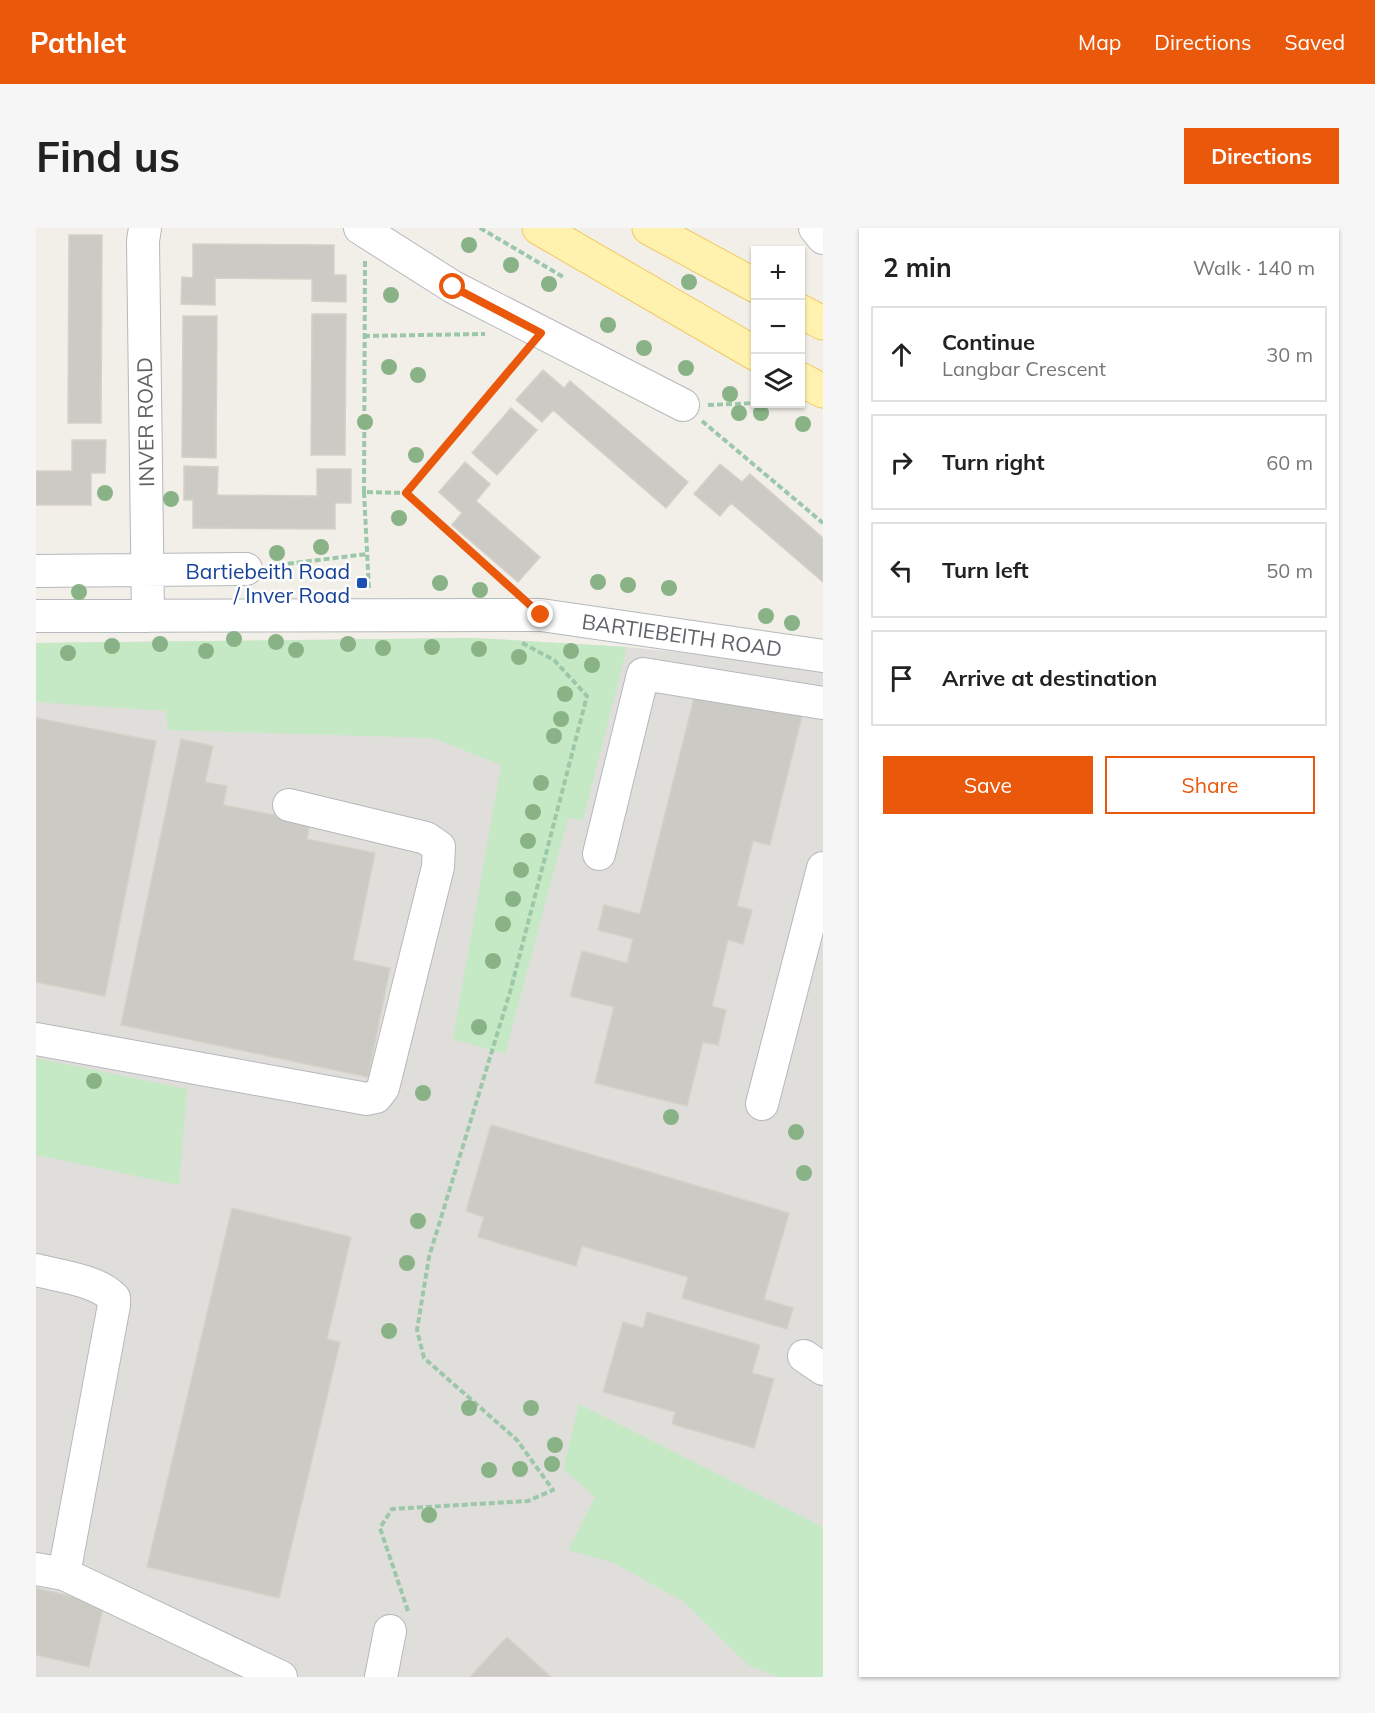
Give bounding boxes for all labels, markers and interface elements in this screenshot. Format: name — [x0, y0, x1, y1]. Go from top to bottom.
text: Pathlet — [30, 25, 126, 60]
text: Map — [1078, 29, 1121, 55]
text: Directions — [1154, 29, 1251, 55]
text: Saved — [1284, 29, 1345, 55]
button: Directions — [1184, 128, 1339, 184]
text: Find us — [36, 130, 180, 183]
map controls — [751, 246, 805, 408]
button: + — [751, 246, 805, 300]
text: 2 min — [883, 251, 952, 284]
text: Walk · 140 m — [1193, 255, 1315, 280]
route start — [439, 273, 465, 299]
button: − — [751, 300, 805, 354]
text: Continue — [942, 328, 1035, 356]
icon: ahead — [885, 338, 918, 371]
text: 30 m — [1266, 342, 1313, 367]
button: layers — [751, 354, 805, 408]
text: Langbar Crescent — [942, 356, 1106, 381]
street label: INVER ROAD — [131, 357, 159, 487]
icon: right — [885, 446, 918, 479]
text: Turn right — [942, 448, 1045, 476]
text: 60 m — [1266, 450, 1313, 475]
icon: left — [885, 554, 918, 587]
text: Turn left — [942, 556, 1029, 584]
place label: Bartiebeith Road / Inver Road — [186, 558, 350, 608]
text: 50 m — [1266, 558, 1313, 583]
marker: Bartiebeith Road / Inver Road — [355, 576, 369, 590]
route end — [527, 601, 553, 627]
street label: BARTIEBEITH ROAD — [580, 608, 784, 662]
icon: arrive — [885, 662, 918, 695]
text: Arrive at destination — [942, 664, 1157, 692]
button: Save — [883, 756, 1093, 814]
button: Share — [1105, 756, 1315, 814]

